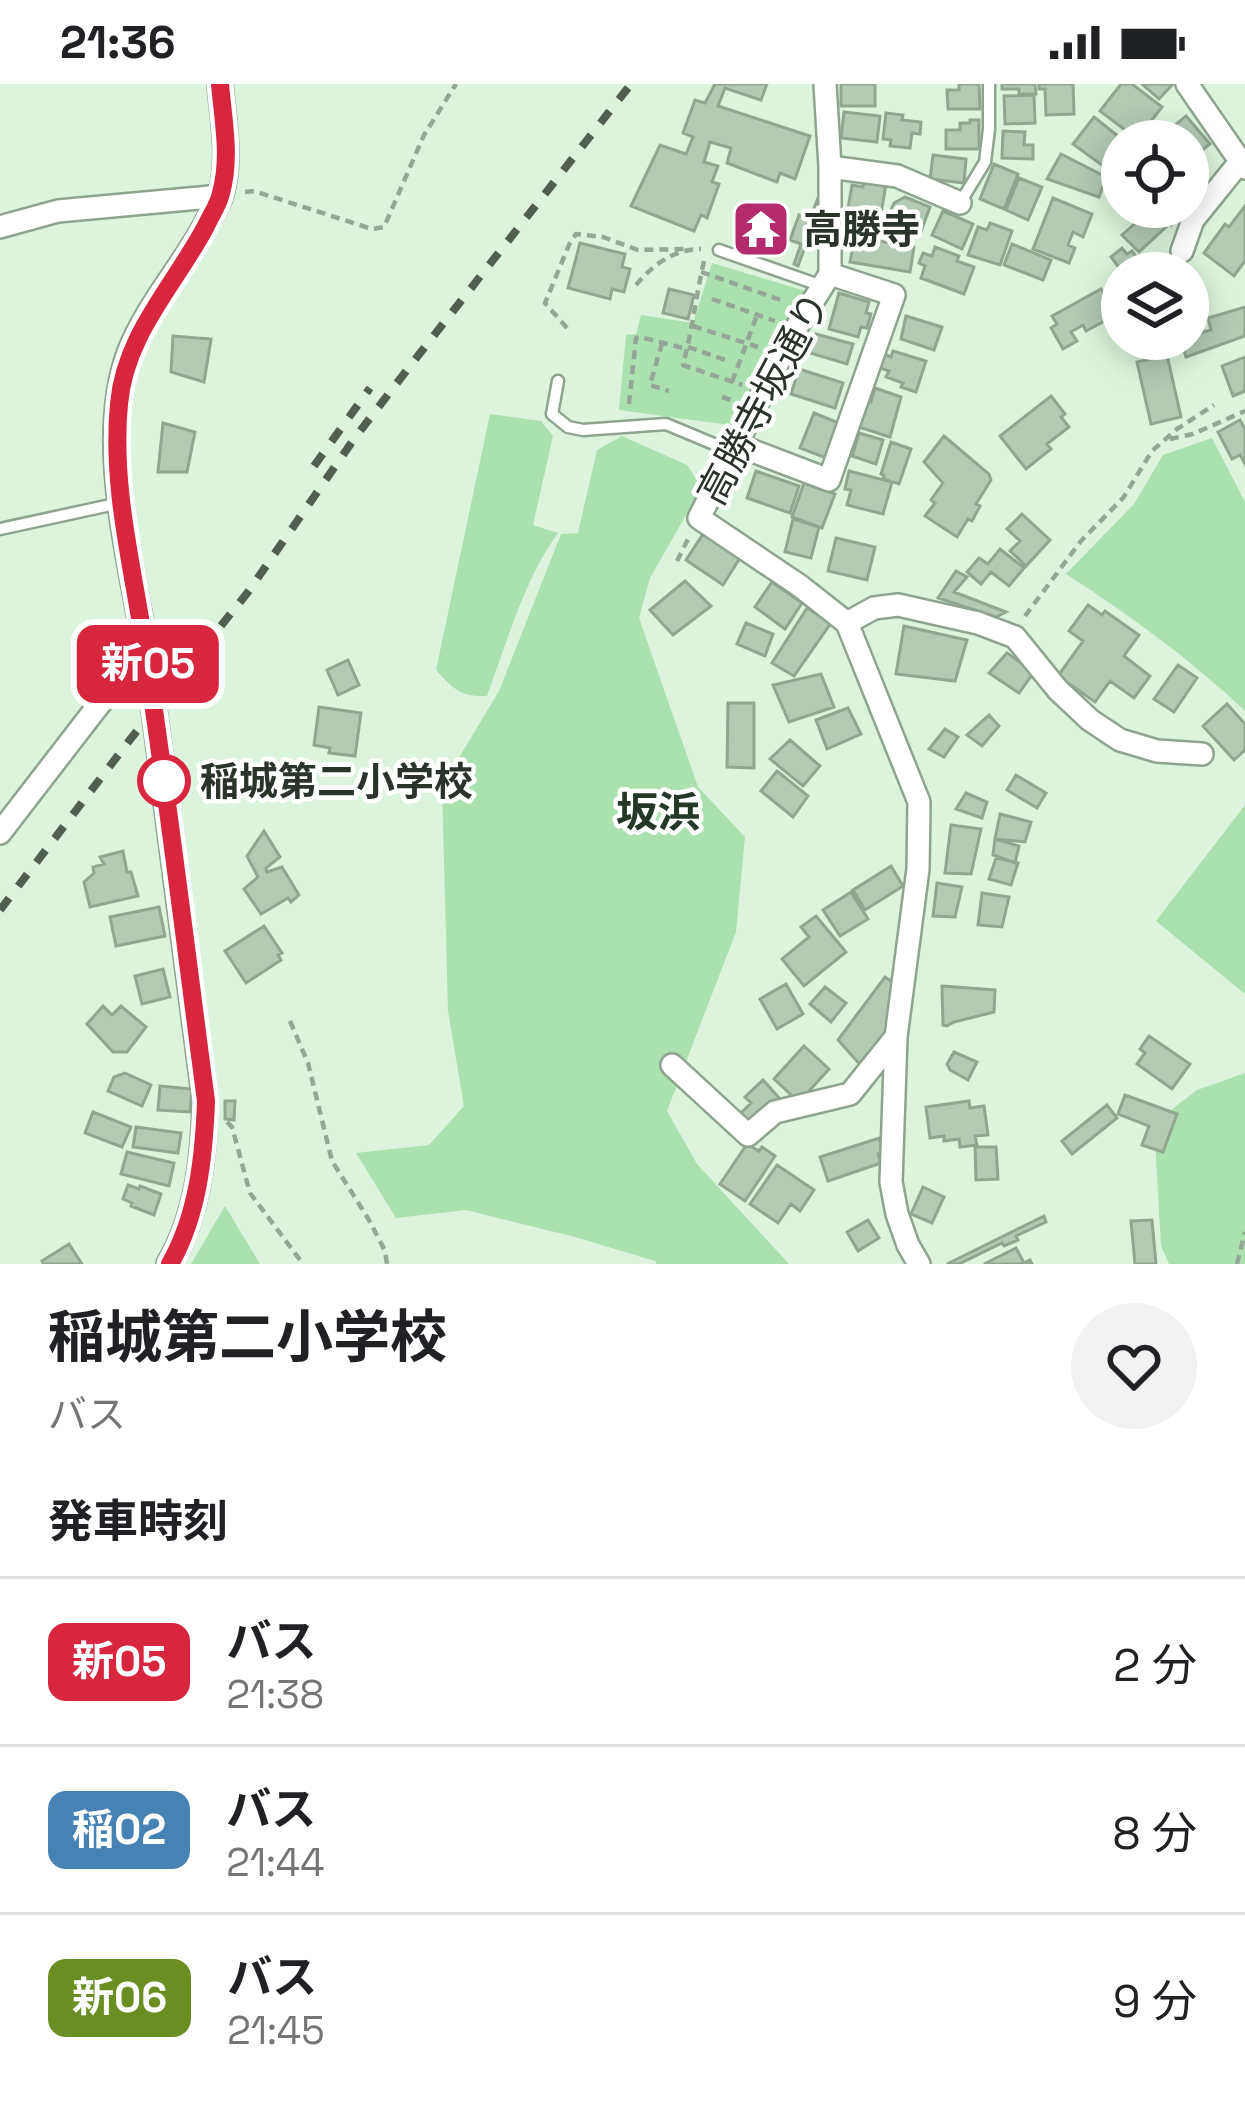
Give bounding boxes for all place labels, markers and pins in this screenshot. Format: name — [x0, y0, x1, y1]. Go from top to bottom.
temple icon: 高勝寺 — [730, 198, 792, 260]
place label: 高勝寺 — [803, 205, 920, 254]
marker: 稲城第二小学校 — [139, 756, 189, 806]
place label: 稲城第二小学校 — [200, 757, 473, 806]

